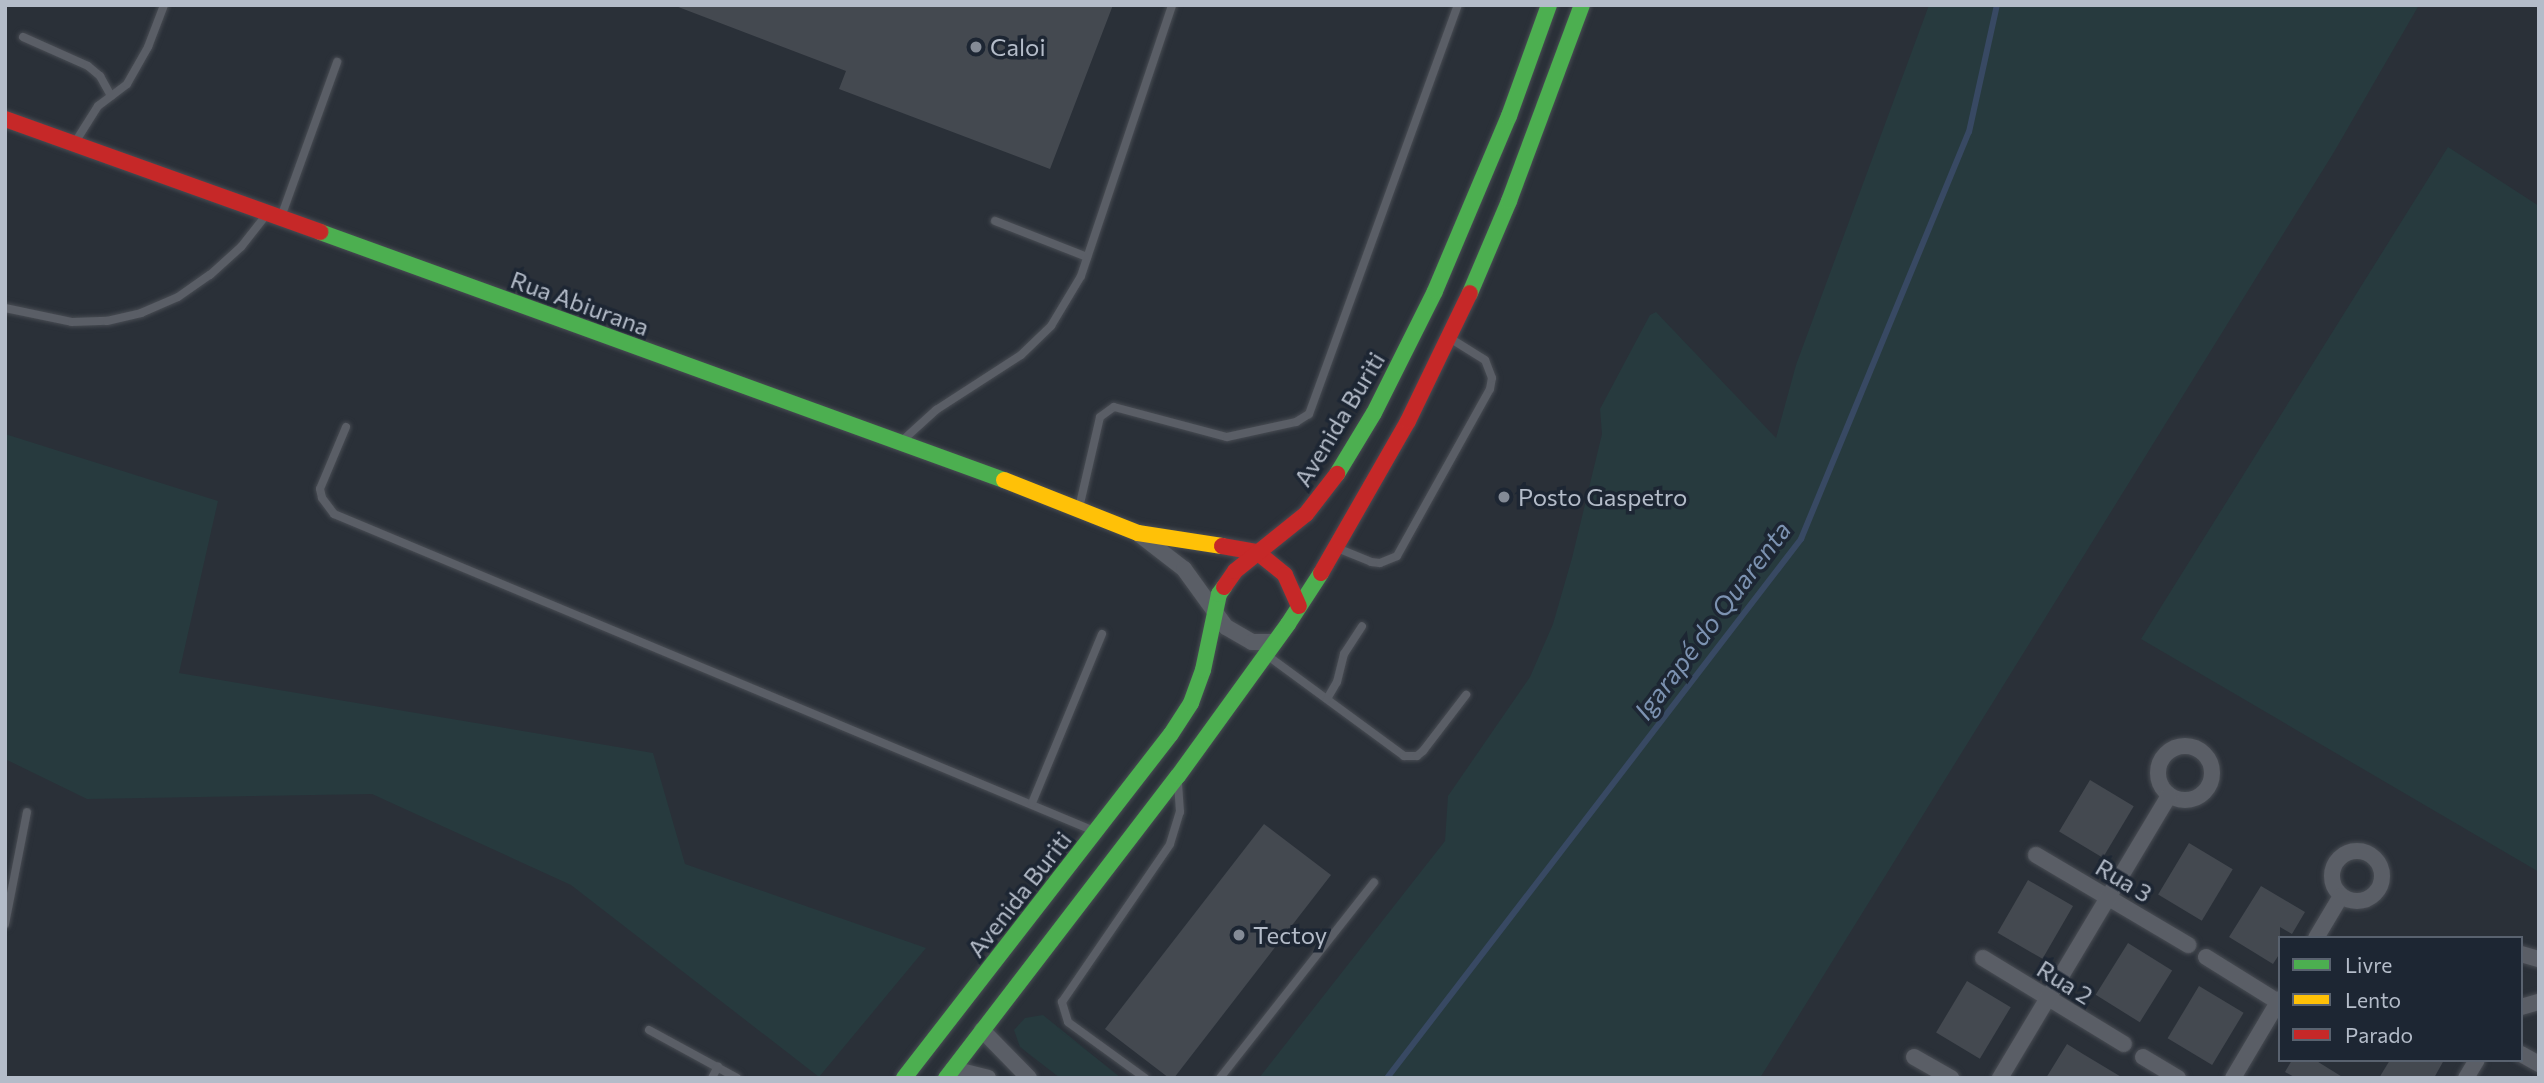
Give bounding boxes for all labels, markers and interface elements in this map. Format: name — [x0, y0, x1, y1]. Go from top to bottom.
place label: Caloi — [990, 33, 1046, 61]
marker: Caloi — [968, 39, 984, 55]
street label: Rua Abiurana — [507, 265, 653, 341]
street label: Avenida Buriti — [1288, 347, 1390, 491]
place label: Posto Gaspetro — [1518, 483, 1687, 511]
marker: Posto Gaspetro — [1496, 489, 1512, 505]
water label: Igarapé do Quarenta — [1627, 515, 1797, 725]
street label: Avenida Buriti — [961, 825, 1077, 963]
street label: Rua 3 — [2091, 852, 2157, 908]
place label: Tectoy — [1253, 921, 1327, 949]
marker: Tectoy — [1231, 927, 1247, 943]
legend — [2278, 936, 2523, 1062]
text: Livre — [2345, 952, 2392, 977]
street label: Rua 2 — [2032, 954, 2098, 1010]
text: Lento — [2345, 987, 2401, 1012]
text: Parado — [2345, 1022, 2413, 1047]

